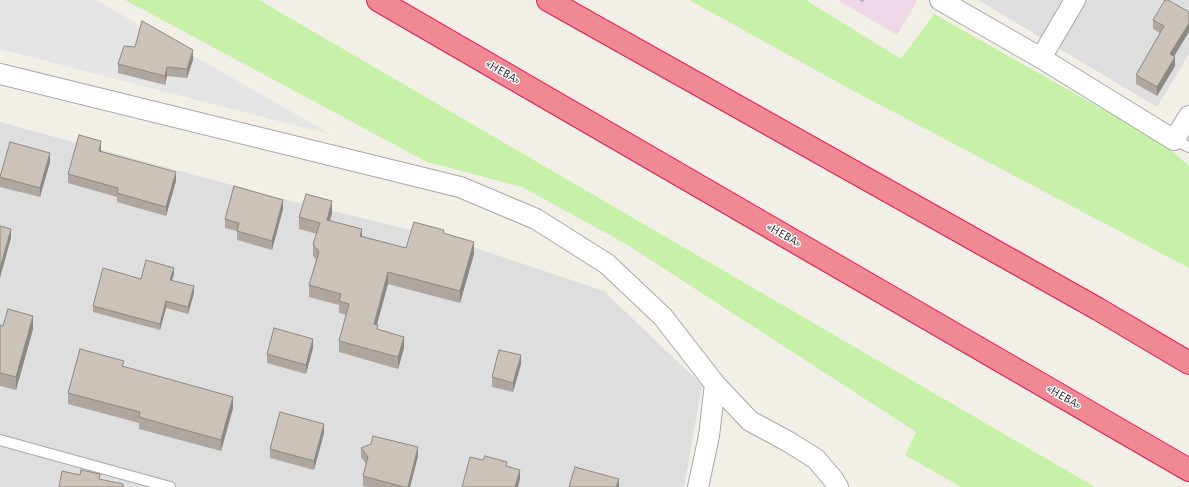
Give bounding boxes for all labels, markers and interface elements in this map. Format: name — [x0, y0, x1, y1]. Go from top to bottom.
street label: «НЕВА» — [483, 56, 523, 88]
street label: «НЕВА» — [764, 219, 804, 251]
street label: «НЕВА» — [1044, 381, 1084, 413]

